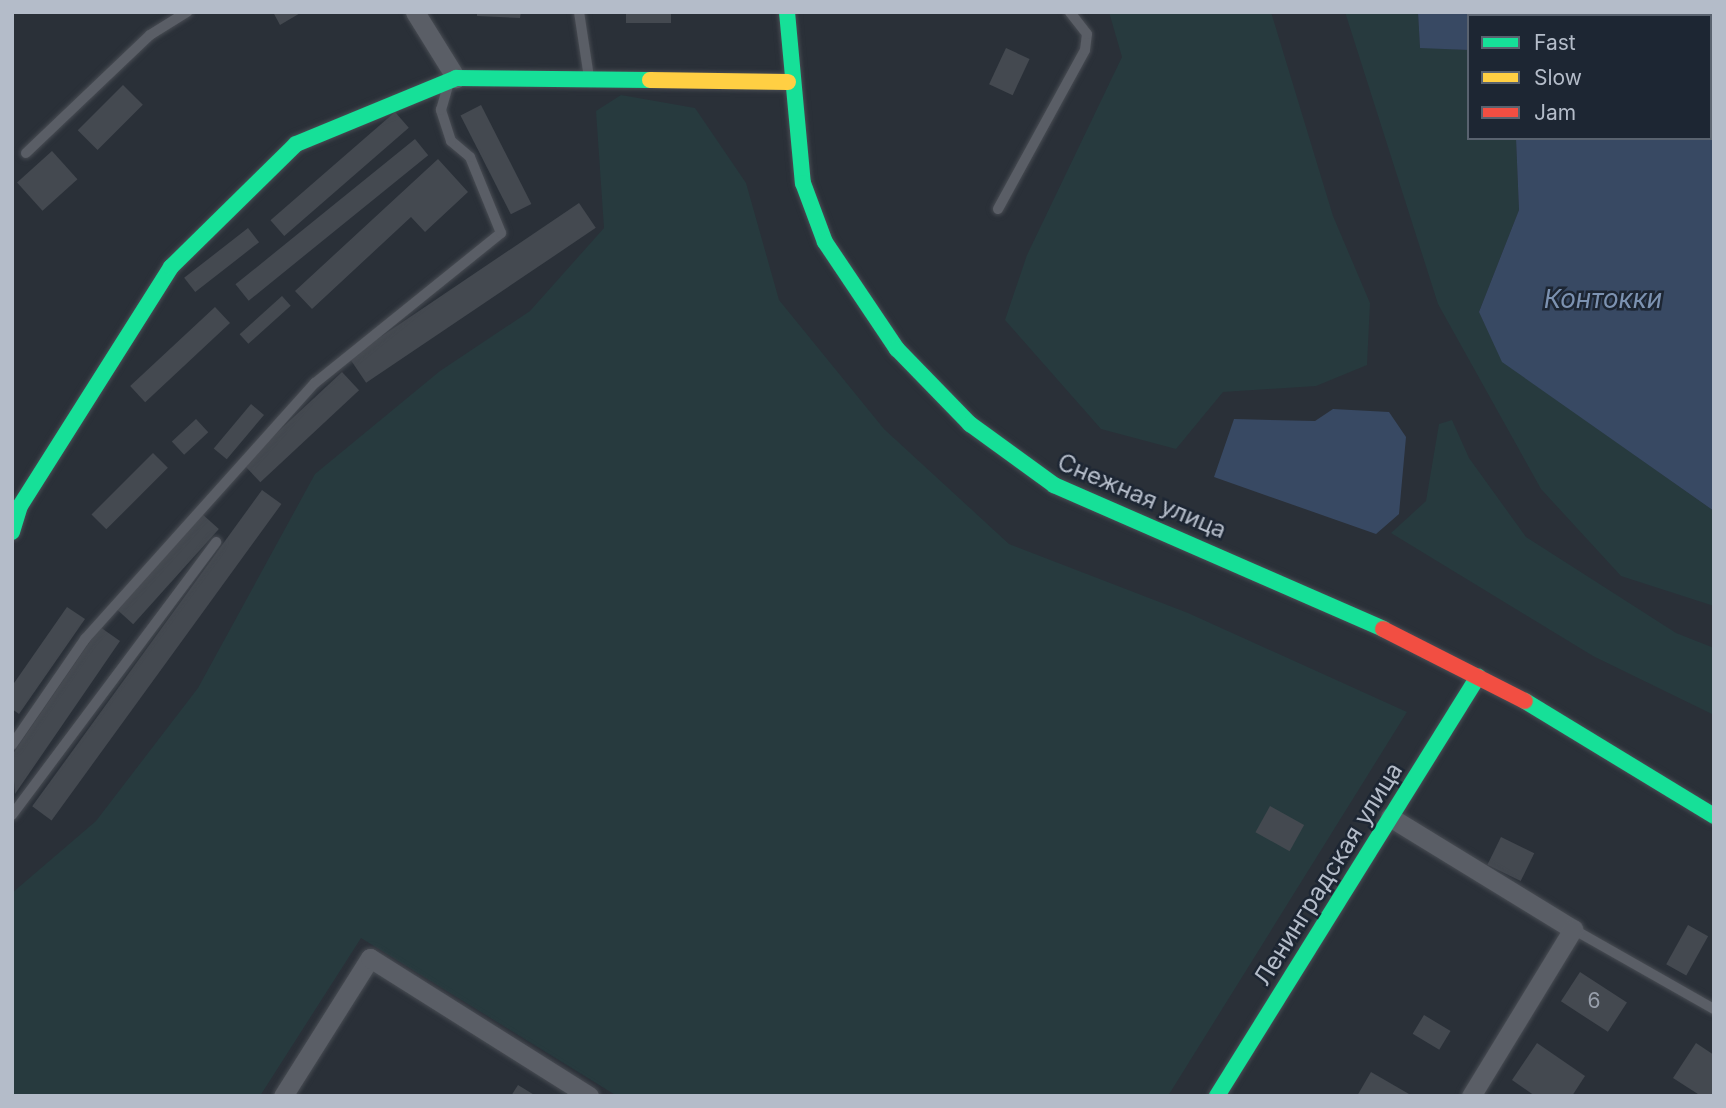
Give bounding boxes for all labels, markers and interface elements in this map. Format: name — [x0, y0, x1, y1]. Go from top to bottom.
legend — [1467, 14, 1712, 140]
text: Fast — [1534, 30, 1576, 55]
text: Slow — [1534, 65, 1582, 90]
text: Jam — [1534, 100, 1576, 125]
water label: Контокки — [1544, 283, 1662, 315]
street label: Снежная улица — [1053, 447, 1231, 545]
street label: Ленинградская улица — [1248, 757, 1408, 991]
house number: 6 — [1587, 988, 1601, 1014]

